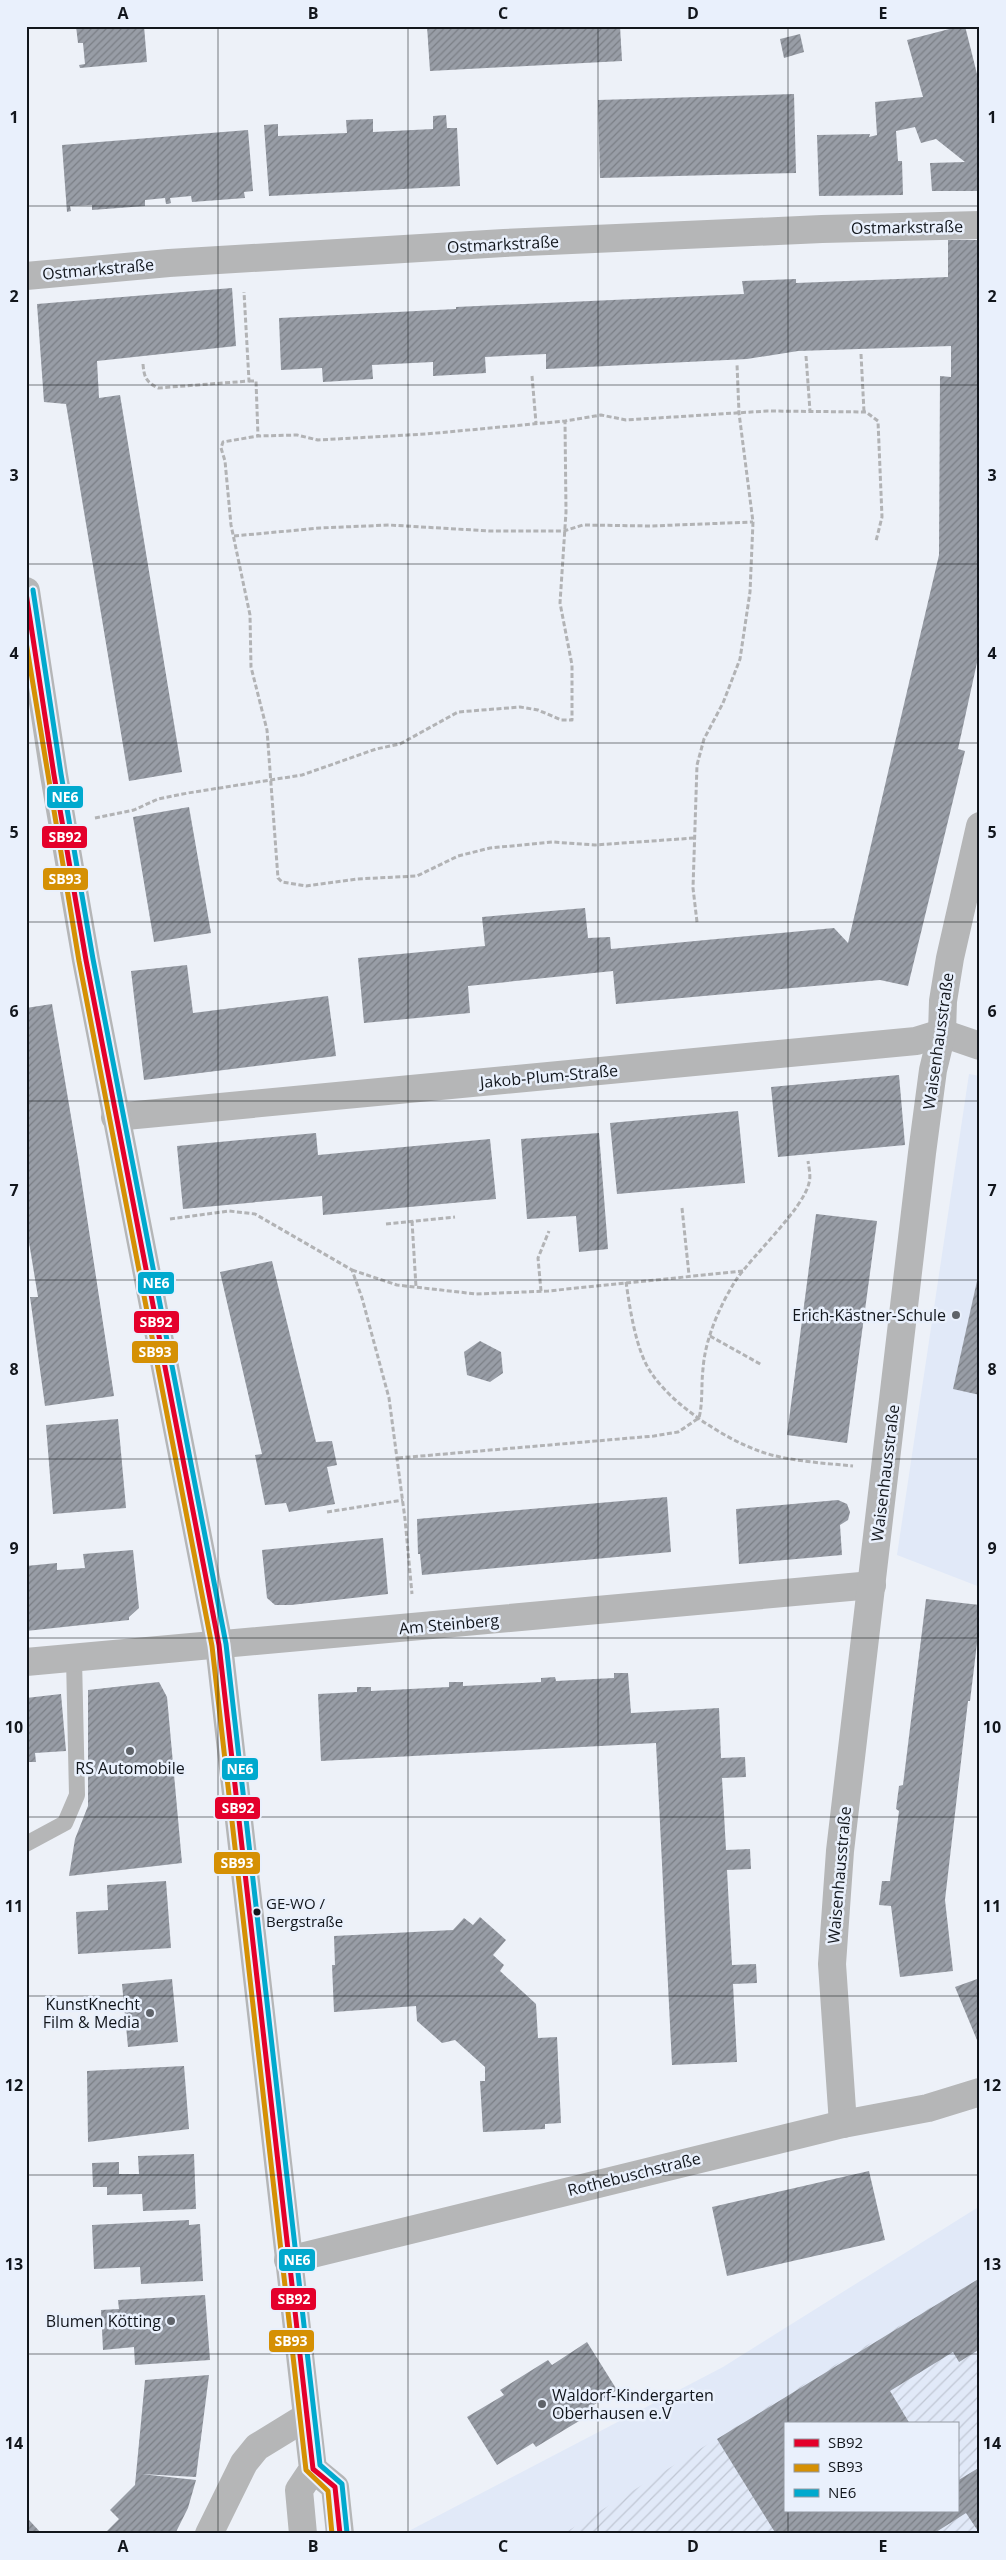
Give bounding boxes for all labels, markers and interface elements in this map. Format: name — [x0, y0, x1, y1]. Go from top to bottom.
text: A — [117, 2, 129, 24]
text: B — [308, 2, 318, 24]
text: C — [498, 2, 508, 24]
text: D — [687, 2, 699, 24]
text: E — [879, 2, 888, 24]
text: 1 — [9, 106, 19, 128]
text: 1 — [987, 106, 997, 128]
street label: Ostmarkstraße — [851, 215, 963, 239]
street label: Ostmarkstraße — [446, 230, 560, 258]
street label: Ostmarkstraße — [41, 253, 155, 285]
text: 2 — [9, 285, 19, 307]
text: 2 — [987, 285, 997, 307]
text: 3 — [9, 464, 19, 486]
text: 3 — [987, 464, 997, 486]
text: 4 — [9, 642, 19, 664]
text: 4 — [987, 642, 997, 664]
line badge: NE6 — [46, 785, 84, 809]
text: NE6 — [51, 787, 79, 806]
text: 5 — [9, 821, 19, 843]
text: 5 — [987, 821, 997, 843]
line badge: SB92 — [41, 825, 88, 849]
text: SB92 — [48, 827, 82, 846]
line badge: SB93 — [42, 867, 89, 891]
text: SB93 — [48, 869, 82, 888]
street label: Waisenhausstraße — [918, 971, 958, 1111]
text: 6 — [9, 1000, 19, 1022]
text: 6 — [987, 1000, 997, 1022]
street label: Jakob-Plum-Straße — [477, 1059, 619, 1093]
text: 7 — [9, 1179, 19, 1201]
text: 7 — [987, 1179, 997, 1201]
line badge: NE6 — [137, 1271, 175, 1295]
text: NE6 — [142, 1273, 170, 1292]
place label: Erich-Kästner-Schule — [792, 1304, 946, 1326]
marker: Erich-Kästner-Schule — [950, 1309, 962, 1321]
line badge: SB92 — [133, 1310, 180, 1334]
text: SB92 — [139, 1312, 173, 1331]
line badge: SB93 — [131, 1340, 179, 1364]
text: SB93 — [138, 1342, 172, 1361]
text: 8 — [9, 1358, 19, 1380]
text: 8 — [987, 1358, 997, 1380]
street label: Waisenhausstraße — [866, 1403, 904, 1543]
text: 9 — [9, 1537, 19, 1559]
text: 9 — [987, 1537, 997, 1559]
street label: Am Steinberg — [398, 1609, 500, 1639]
text: 10 — [5, 1716, 23, 1738]
text: 10 — [983, 1716, 1001, 1738]
marker: RS Automobile — [124, 1745, 136, 1757]
place label: RS Automobile — [75, 1757, 185, 1779]
line badge: NE6 — [221, 1757, 259, 1781]
text: NE6 — [226, 1759, 254, 1778]
line badge: SB92 — [214, 1796, 261, 1820]
text: SB92 — [221, 1798, 255, 1817]
street label: Waisenhausstraße — [822, 1805, 856, 1945]
line badge: SB93 — [213, 1851, 261, 1875]
text: SB93 — [220, 1853, 254, 1872]
place label: GE-WO / Bergstraße — [266, 1893, 343, 1931]
text: 11 — [5, 1895, 23, 1917]
text: 11 — [983, 1895, 1001, 1917]
marker: GE-WO / Bergstraße — [252, 1907, 262, 1917]
place label: KunstKnecht Film & Media — [43, 1993, 140, 2033]
marker: KunstKnecht Film & Media — [144, 2007, 156, 2019]
text: 12 — [5, 2074, 23, 2096]
text: 12 — [983, 2074, 1001, 2096]
street label: Rothebuschstraße — [565, 2147, 703, 2201]
line badge: NE6 — [278, 2248, 316, 2272]
text: NE6 — [283, 2250, 311, 2269]
text: 13 — [5, 2253, 23, 2275]
text: 13 — [983, 2253, 1001, 2275]
line badge: SB92 — [270, 2287, 317, 2311]
text: SB92 — [277, 2289, 311, 2308]
place label: Blumen Kötting — [46, 2310, 161, 2332]
marker: Blumen Kötting — [165, 2315, 177, 2327]
line badge: SB93 — [268, 2329, 315, 2353]
text: SB93 — [274, 2331, 308, 2350]
place label: Waldorf-Kindergarten Oberhausen e.V — [552, 2384, 714, 2424]
marker: Waldorf-Kindergarten Oberhausen e.V — [536, 2398, 548, 2410]
legend — [784, 2422, 958, 2512]
text: 14 — [5, 2432, 23, 2454]
text: SB92 — [828, 2432, 863, 2452]
text: 14 — [983, 2432, 1001, 2454]
text: SB93 — [828, 2456, 863, 2476]
text: NE6 — [828, 2482, 856, 2502]
text: A — [117, 2535, 129, 2557]
text: B — [308, 2535, 318, 2557]
text: C — [498, 2535, 508, 2557]
text: D — [687, 2535, 699, 2557]
text: E — [879, 2535, 888, 2557]

